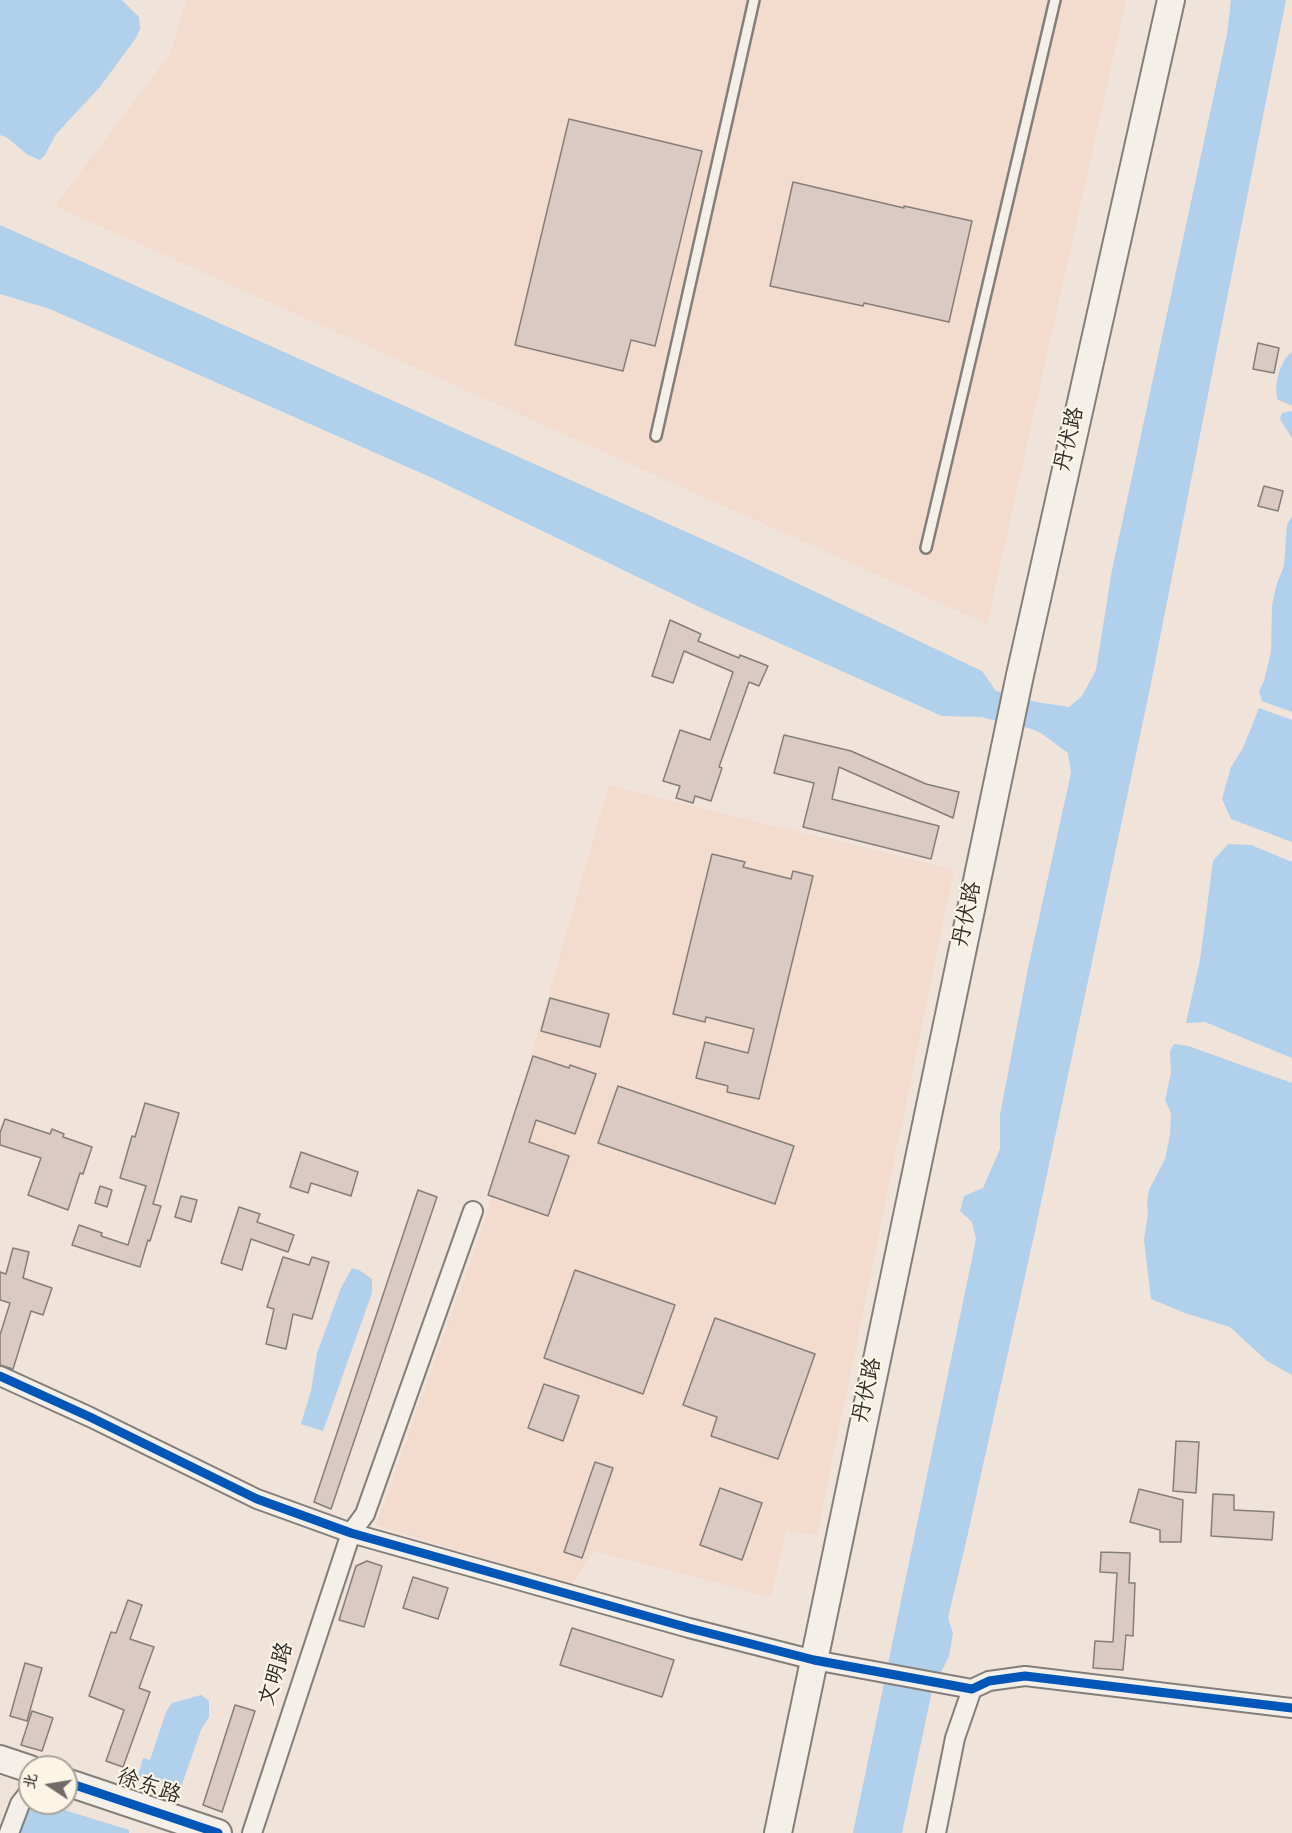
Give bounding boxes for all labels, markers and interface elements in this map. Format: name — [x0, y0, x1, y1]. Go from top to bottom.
street label: 丹伏路 — [1052, 405, 1092, 475]
street label: 丹伏路 — [950, 880, 990, 950]
street label: 丹伏路 — [850, 1356, 890, 1426]
street label: 文明路 — [256, 1640, 302, 1710]
north arrow — [18, 1755, 78, 1815]
street label: 徐东路 — [113, 1766, 183, 1812]
text: 北 — [19, 1771, 45, 1792]

